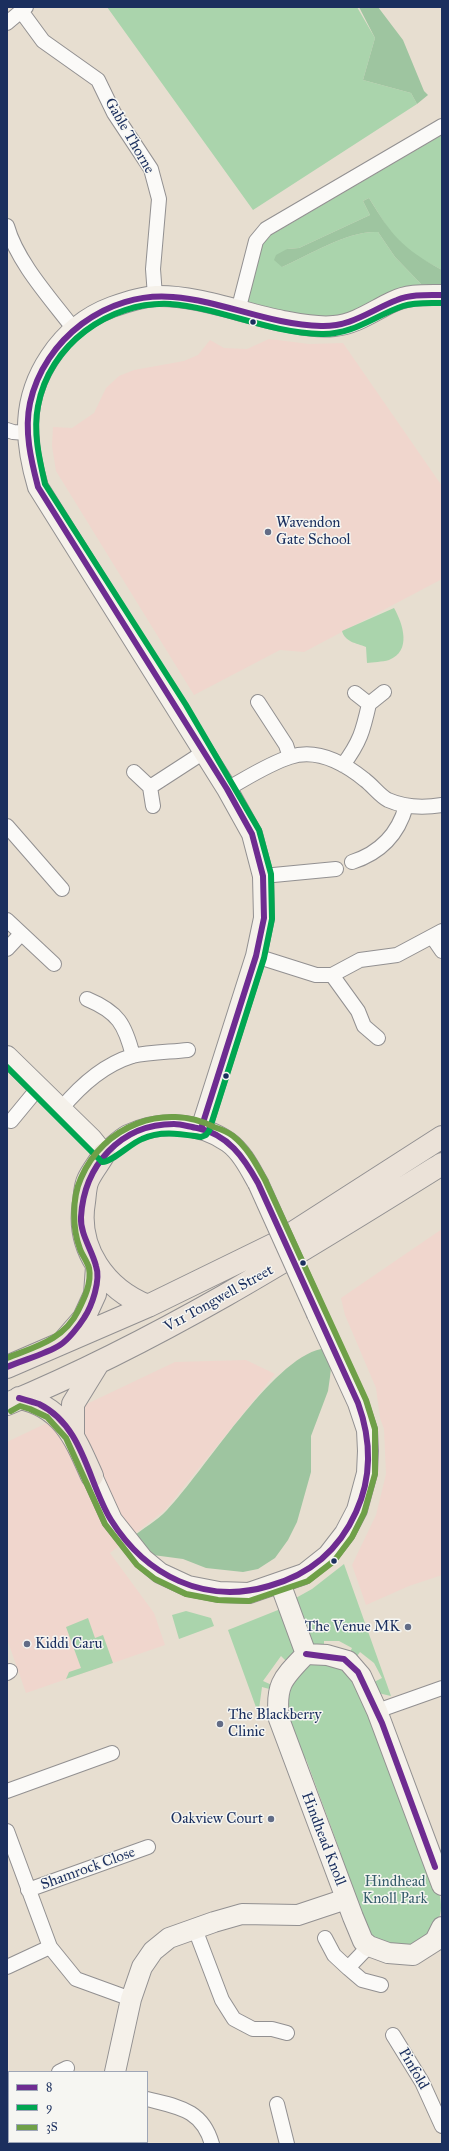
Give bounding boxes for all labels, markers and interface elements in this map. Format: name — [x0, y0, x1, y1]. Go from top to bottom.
street label: Gable Thorne — [100, 95, 158, 177]
unlabelled marker — [248, 317, 258, 327]
place label: Wavendon Gate School — [276, 514, 351, 549]
marker: Wavendon Gate School — [263, 527, 273, 537]
unlabelled marker — [221, 1071, 231, 1081]
unlabelled marker — [298, 1258, 308, 1268]
street label: V11 Tongwell Street — [161, 1262, 277, 1336]
unlabelled marker — [329, 1556, 339, 1566]
place label: The Venue MK — [305, 1618, 400, 1636]
marker: The Venue MK — [403, 1622, 413, 1632]
place label: Kiddi Caru — [35, 1635, 102, 1653]
marker: Kiddi Caru — [22, 1639, 32, 1649]
place label: The Blackberry Clinic — [228, 1706, 321, 1741]
marker: The Blackberry Clinic — [215, 1719, 225, 1729]
street label: Hindhead Knoll — [297, 1790, 349, 1888]
place label: Oakview Court — [171, 1810, 263, 1828]
marker: Oakview Court — [266, 1814, 276, 1824]
street label: Shamrock Close — [38, 1844, 138, 1894]
park label: Hindhead Knoll Park — [363, 1873, 427, 1908]
street label: Pinfold — [394, 2045, 432, 2093]
legend — [8, 2071, 148, 2143]
text: 8 — [46, 2080, 52, 2094]
text: 9 — [46, 2100, 52, 2114]
text: 3S — [46, 2120, 58, 2134]

